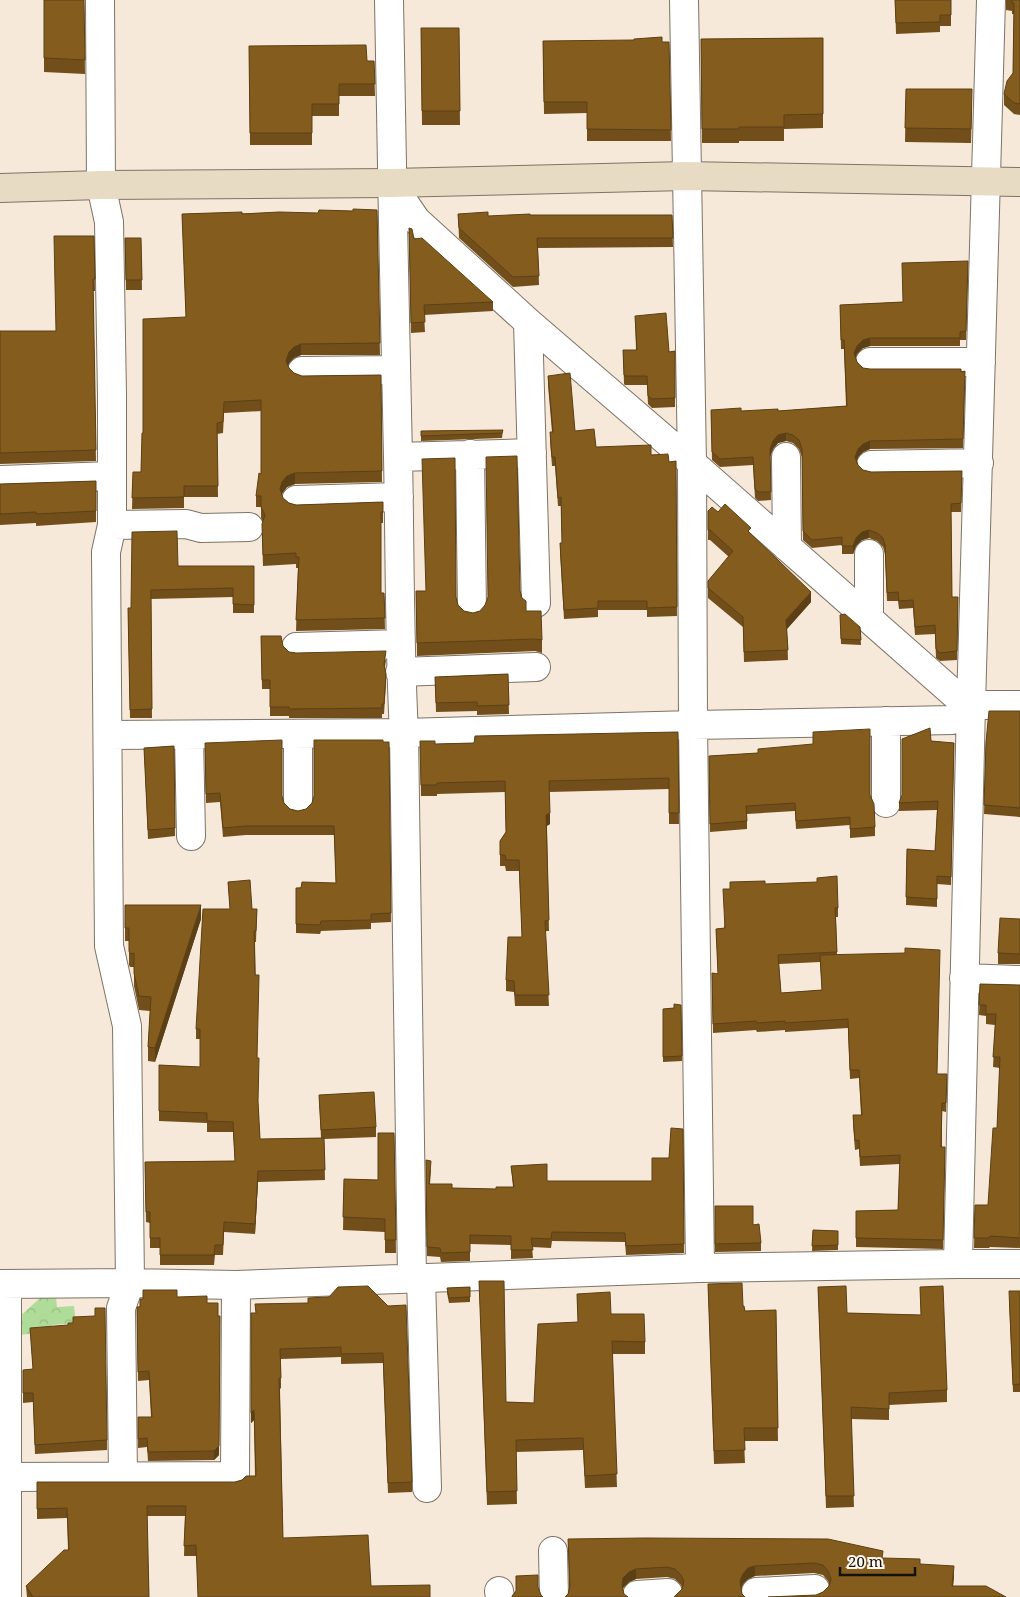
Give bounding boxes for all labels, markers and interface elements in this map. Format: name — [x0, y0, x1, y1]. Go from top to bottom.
scale bar — [840, 1544, 915, 1576]
text: 20 m — [848, 1551, 883, 1571]

